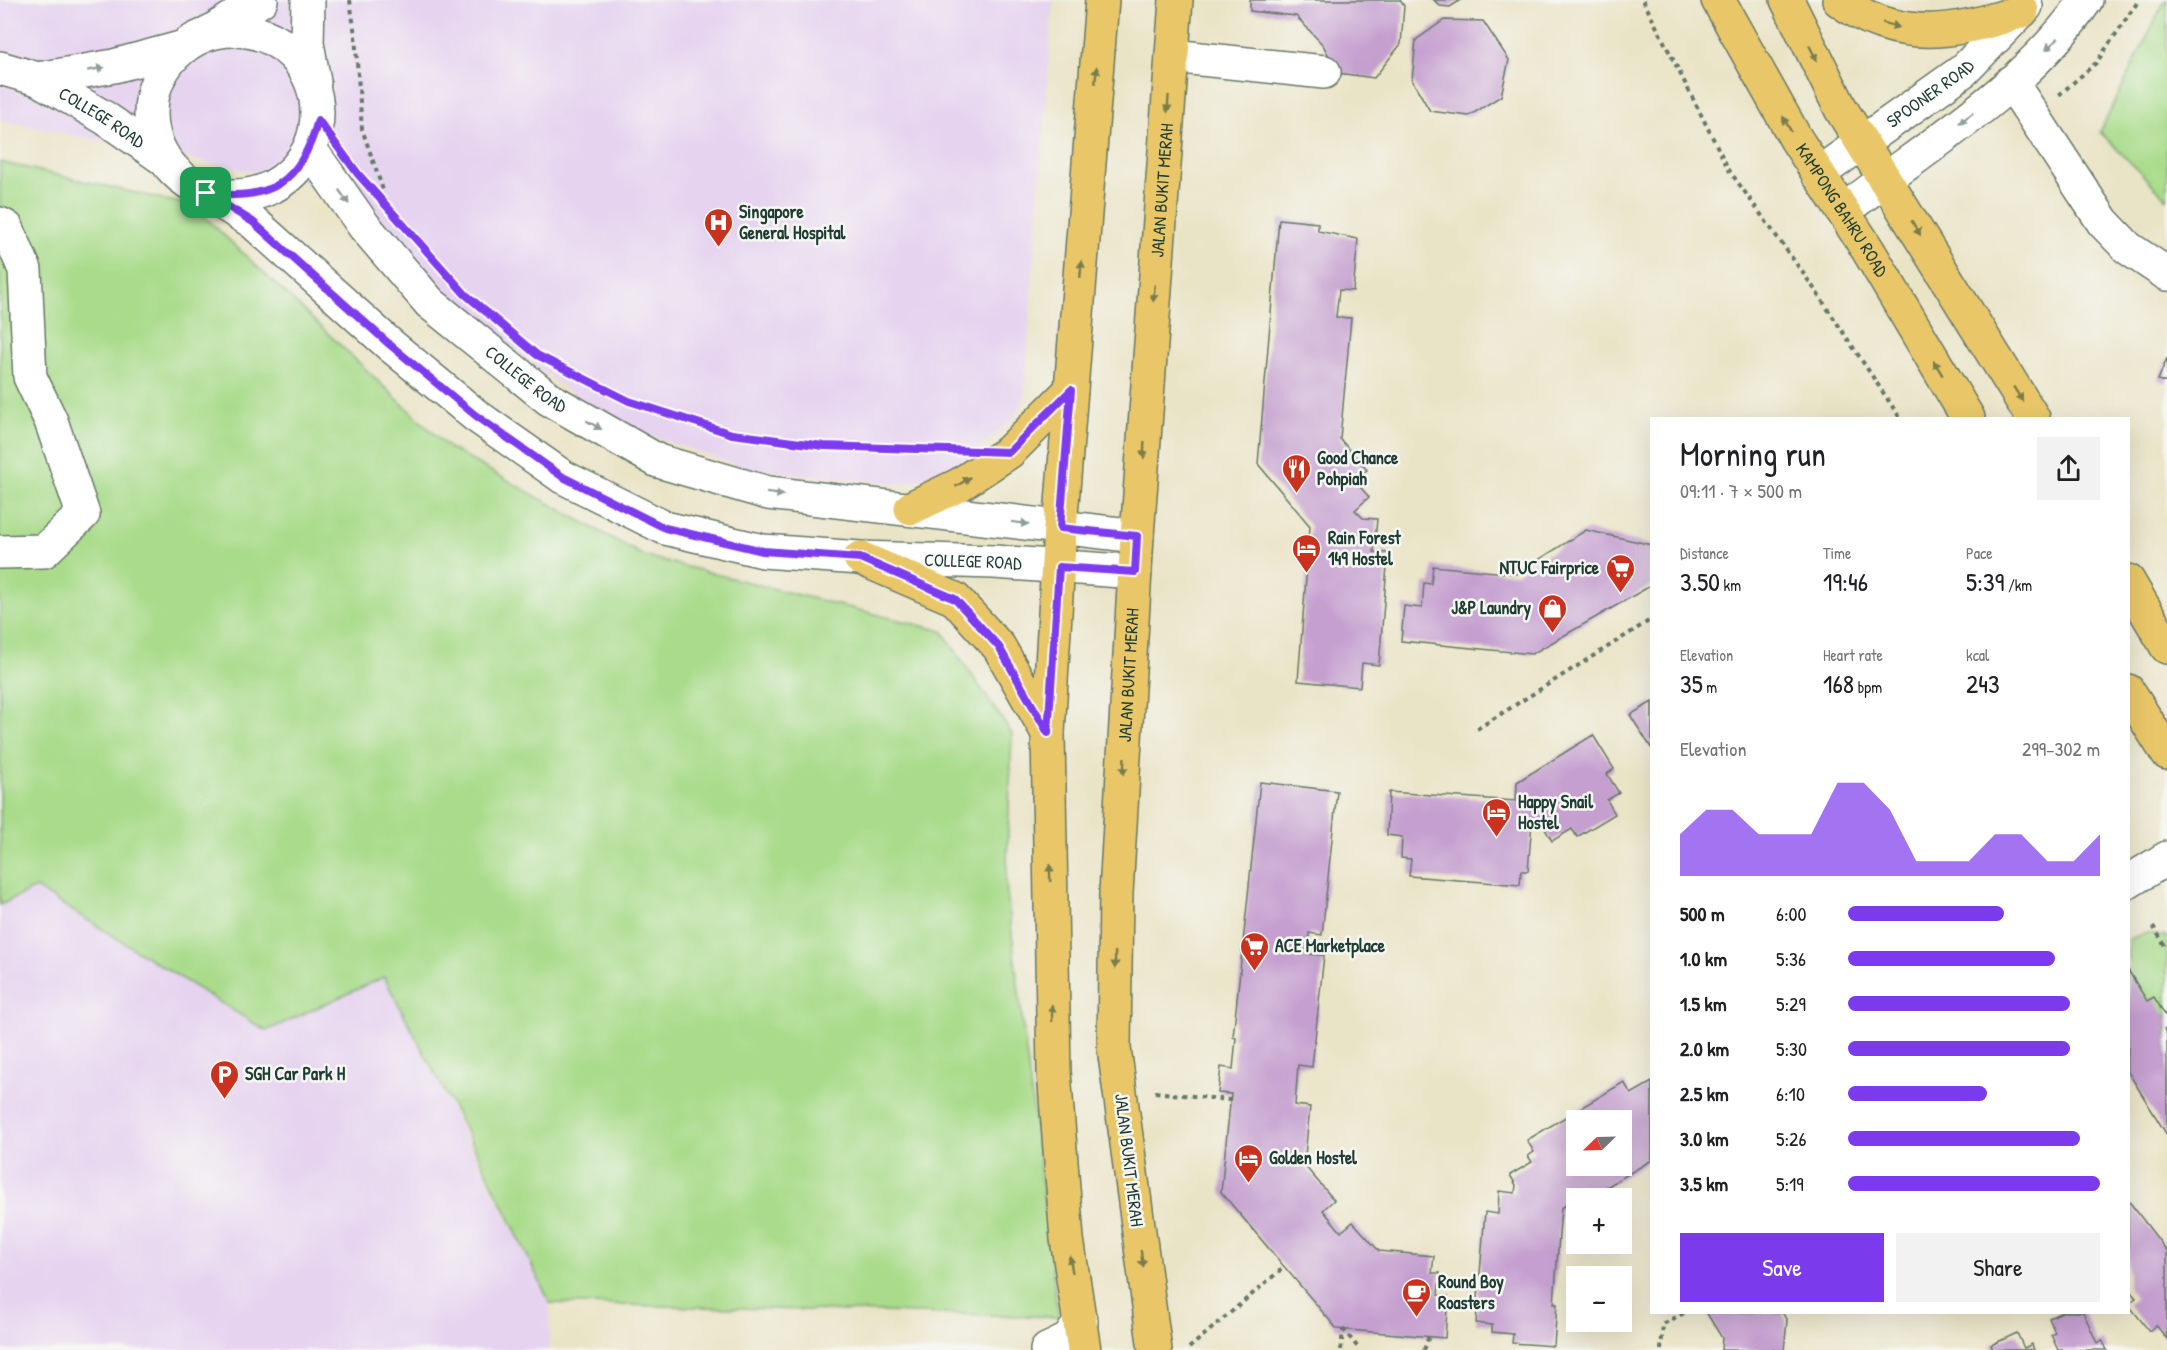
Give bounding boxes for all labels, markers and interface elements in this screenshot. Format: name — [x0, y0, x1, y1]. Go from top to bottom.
one-way arrow — [1882, 21, 1900, 31]
one-way arrow — [2045, 37, 2060, 50]
one-way arrow — [1808, 44, 1818, 61]
street label: SPOONER ROAD — [1881, 53, 1980, 133]
one-way arrow — [86, 64, 105, 73]
one-way arrow — [1091, 65, 1101, 84]
street label: COLLEGE ROAD — [54, 81, 150, 154]
one-way arrow — [1164, 94, 1173, 113]
one-way arrow — [1958, 112, 1973, 124]
one-way arrow — [1782, 116, 1793, 132]
street label: JALAN BUKIT MERAH — [1144, 123, 1179, 258]
street label: KAMPONG BAHRU ROAD — [1790, 138, 1894, 282]
pin — [180, 167, 231, 218]
icon: arrive — [189, 176, 222, 209]
one-way arrow — [338, 188, 350, 204]
place label: Singapore General Hospital — [739, 199, 847, 246]
hospital icon: Singapore General Hospital — [702, 206, 734, 248]
one-way arrow — [1911, 220, 1922, 236]
one-way arrow — [1076, 260, 1085, 279]
one-way arrow — [1149, 284, 1159, 303]
street label: COLLEGE ROAD — [480, 339, 572, 419]
one-way arrow — [1933, 360, 1944, 376]
one-way arrow — [2012, 386, 2023, 402]
one-way arrow — [586, 420, 603, 430]
text: Morning run — [1680, 432, 1826, 476]
button: share — [2037, 437, 2100, 500]
one-way arrow — [1139, 441, 1148, 460]
place label: Good Chance Pohpiah — [1317, 445, 1399, 492]
restaurant icon: Good Chance Pohpiah — [1280, 452, 1312, 494]
one-way arrow — [955, 476, 971, 487]
text: 09:11 · 7 × 500 m — [1680, 477, 1802, 504]
one-way arrow — [766, 489, 785, 498]
one-way arrow — [1011, 518, 1030, 528]
place label: Rain Forest 149 Hostel — [1328, 525, 1402, 571]
hotel icon: Rain Forest 149 Hostel — [1291, 532, 1323, 574]
text: Distance — [1680, 542, 1729, 564]
text: Time — [1823, 542, 1851, 564]
text: Pace — [1966, 542, 1993, 564]
street label: COLLEGE ROAD — [924, 547, 1023, 576]
supermarket icon: NTUC Fairprice — [1604, 552, 1636, 594]
place label: NTUC Fairprice — [1500, 555, 1600, 581]
text: 3.50 — [1680, 564, 1720, 599]
text: 19:46 — [1823, 564, 1868, 599]
text: 5:39 — [1966, 564, 2004, 599]
text: km — [1720, 574, 1741, 596]
text: /km — [2004, 574, 2032, 596]
shop icon: J&P Laundry — [1536, 592, 1568, 634]
place label: J&P Laundry — [1451, 595, 1531, 621]
street label: JALAN BUKIT MERAH — [1112, 607, 1145, 743]
text: Elevation — [1680, 644, 1733, 666]
text: Heart rate — [1823, 644, 1883, 666]
text: kcal — [1966, 644, 1989, 666]
text: 35 — [1680, 666, 1703, 701]
text: 168 — [1823, 666, 1854, 701]
text: 243 — [1966, 666, 2000, 701]
text: m — [1703, 676, 1717, 698]
text: bpm — [1854, 676, 1882, 698]
text: Elevation — [1680, 735, 1746, 762]
text: 299–302 m — [2022, 735, 2100, 762]
one-way arrow — [1119, 756, 1128, 775]
place label: Happy Snail Hostel — [1518, 789, 1594, 835]
hotel icon: Happy Snail Hostel — [1481, 796, 1513, 838]
one-way arrow — [1045, 863, 1055, 882]
text: 500 m — [1680, 900, 1725, 927]
text: 6:00 — [1776, 900, 1807, 927]
supermarket icon: ACE Marketplace — [1238, 930, 1270, 972]
place label: ACE Marketplace — [1275, 933, 1386, 959]
text: 1.0 km — [1680, 945, 1727, 972]
text: 5:36 — [1776, 945, 1806, 972]
one-way arrow — [1110, 951, 1120, 970]
text: 1.5 km — [1680, 990, 1727, 1017]
text: 5:29 — [1776, 990, 1806, 1017]
one-way arrow — [1048, 1004, 1057, 1023]
text: 2.0 km — [1680, 1035, 1729, 1062]
text: 5:30 — [1776, 1035, 1807, 1062]
parking icon: SGH Car Park H — [208, 1058, 240, 1100]
place label: SGH Car Park H — [245, 1061, 346, 1086]
text: 2.5 km — [1680, 1080, 1729, 1107]
text: 6:10 — [1776, 1080, 1805, 1107]
street label: JALAN BUKIT MERAH — [1109, 1092, 1150, 1228]
north arrow — [1566, 1110, 1632, 1176]
map controls — [1566, 1110, 1632, 1332]
text: 3.0 km — [1680, 1125, 1729, 1152]
text: 5:26 — [1776, 1125, 1806, 1152]
hotel icon: Golden Hostel — [1232, 1142, 1264, 1184]
place label: Golden Hostel — [1269, 1145, 1358, 1170]
text: 3.5 km — [1680, 1170, 1728, 1197]
text: 5:19 — [1776, 1170, 1804, 1197]
button: + — [1566, 1188, 1632, 1254]
button: Save — [1680, 1233, 1884, 1302]
button: Share — [1896, 1233, 2100, 1302]
one-way arrow — [1137, 1249, 1146, 1268]
one-way arrow — [1067, 1255, 1076, 1274]
button: − — [1566, 1266, 1632, 1332]
place label: Round Boy Roasters — [1438, 1269, 1504, 1315]
cafe icon: Round Boy Roasters — [1401, 1276, 1433, 1318]

